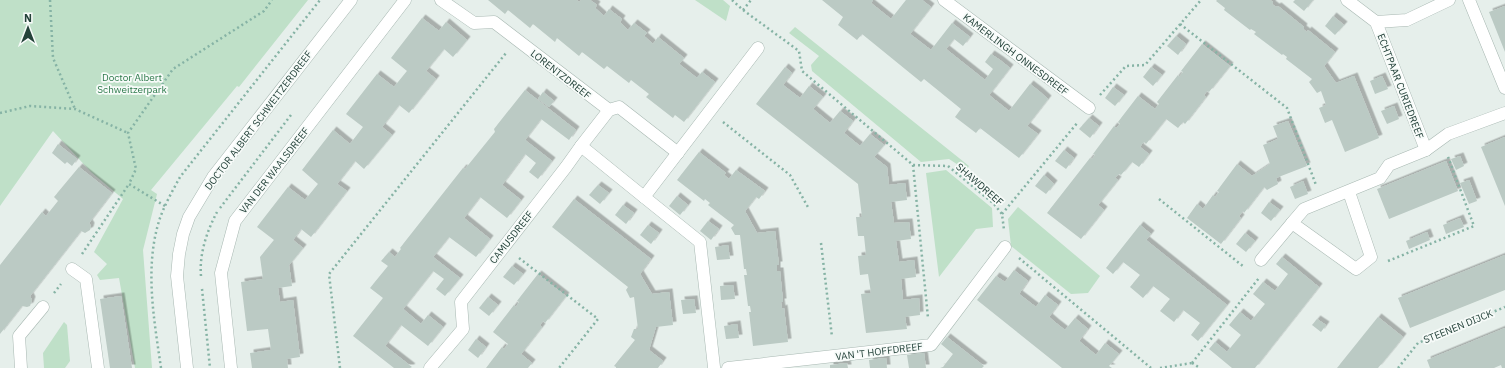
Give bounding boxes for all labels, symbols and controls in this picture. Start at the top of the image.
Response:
north arrow [8,8,48,48]
street label: KAMERLINGH ONNESDREEF [960,10,1071,99]
text: N [24,11,32,25]
street label: ECHTPAAR CURIEDREEF [1374,32,1427,141]
street label: LORENTZDREEF [528,47,594,102]
street label: DOCTOR ALBERT SCHWEITZERDREEF [202,48,315,193]
park label: Doctor Albert Schweitzerpark [97,71,167,96]
street label: VAN DER WAALSDREEF [237,124,312,216]
street label: SHAWDREEF [953,160,1006,209]
street label: CAMUSDREEF [487,208,536,266]
street label: STEENEN DIJCK [1422,306,1495,346]
street label: VAN 'T HOFFDREEF [835,340,924,363]

